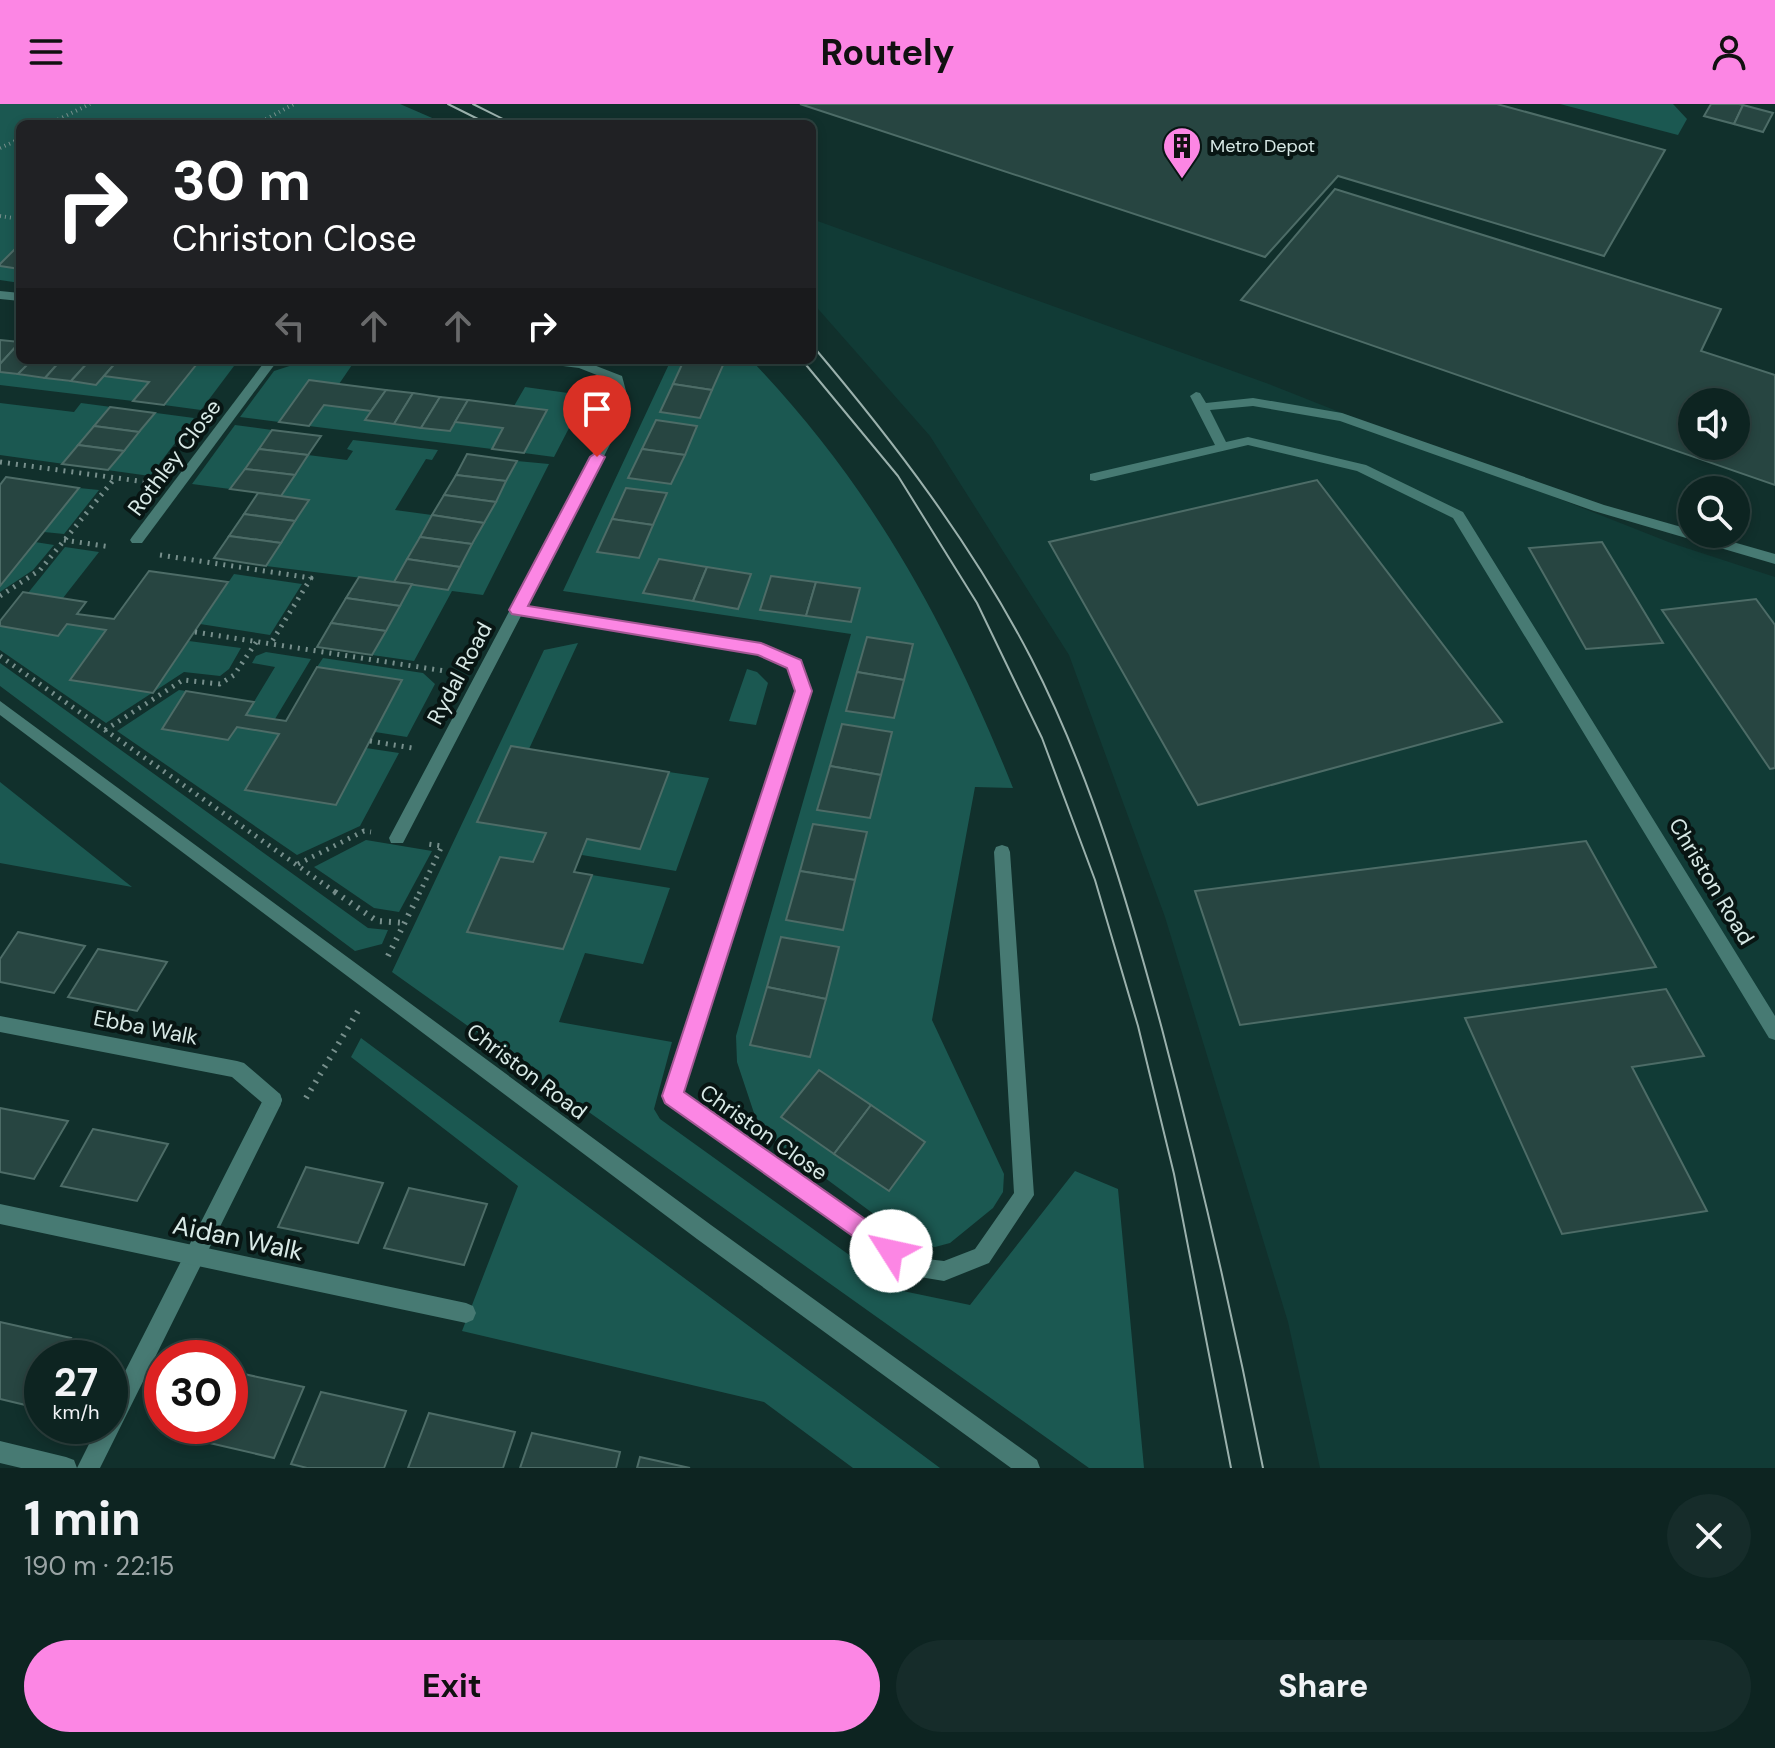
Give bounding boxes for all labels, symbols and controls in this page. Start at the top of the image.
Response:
text: Routely [821,29,954,76]
icon: menu [24,30,68,74]
icon: person [1707,30,1751,74]
building icon: Metro Depot [1161,125,1203,180]
place label: Metro Depot [1210,134,1315,158]
text: 30 m [172,144,311,217]
icon: right [40,152,144,256]
text: Christon Close [172,215,417,262]
icon: left [268,304,312,348]
icon: ahead [352,304,396,348]
icon: ahead [436,304,480,348]
icon: right [520,304,564,348]
pin [563,375,631,457]
icon: arrive [575,387,619,431]
map controls [1678,388,1750,548]
button: sound [1678,388,1750,460]
street label: Rothley Close [121,393,228,521]
button: search [1678,476,1750,548]
street label: Rydal Road [420,617,499,729]
street label: Christon Road [1662,812,1761,950]
street label: Ebba Walk [91,1003,201,1052]
street label: Christon Road [461,1017,593,1126]
street label: Christon Close [694,1078,833,1187]
street label: Aidan Walk [170,1208,306,1268]
position arrow [849,1209,933,1293]
speed limit sign: 30 [144,1340,248,1444]
text: 27 [54,1356,98,1408]
text: km/h [52,1399,100,1425]
text: 1 min [24,1487,141,1550]
button: close [1667,1494,1751,1578]
text: 190 m · 22:15 [24,1549,174,1583]
button: Exit [24,1640,880,1732]
button: Share [896,1640,1751,1732]

